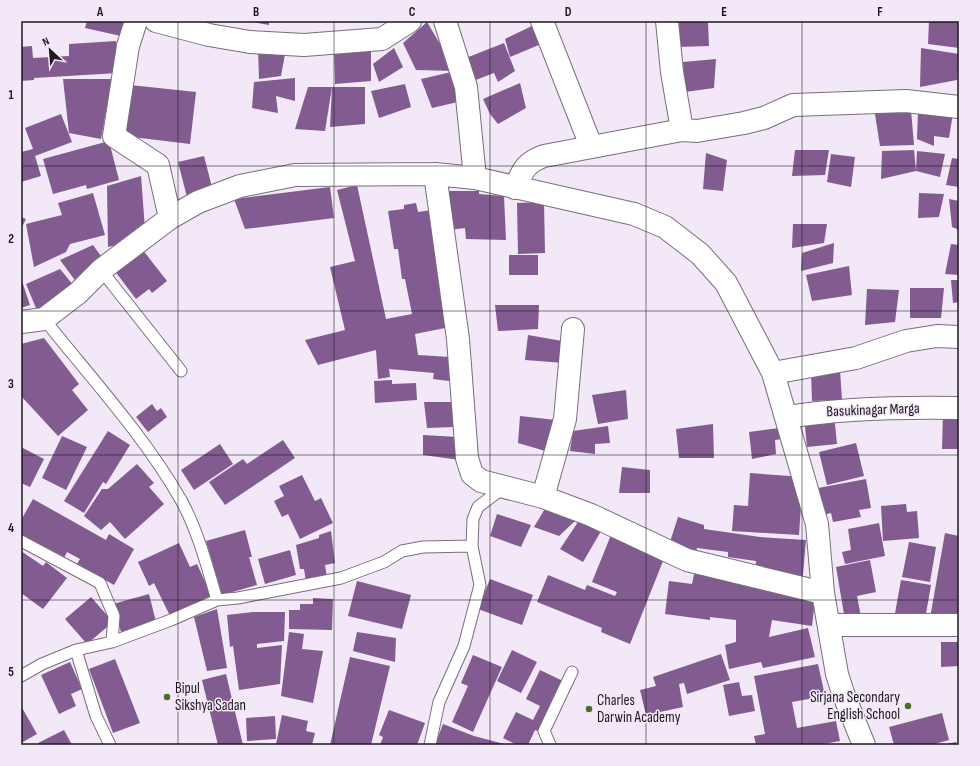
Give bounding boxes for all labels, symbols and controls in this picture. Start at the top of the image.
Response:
text: A [96,4,104,20]
text: B [253,4,259,20]
text: C [409,4,416,20]
text: D [565,4,572,20]
text: E [721,4,727,20]
text: F [877,4,883,20]
north arrow [30,30,70,70]
text: N [40,34,51,49]
text: 1 [8,87,14,103]
text: 2 [8,231,14,247]
text: 3 [8,376,14,392]
street label: Basukinagar Marga [826,399,920,421]
text: 4 [8,520,14,536]
text: 5 [8,664,14,680]
place label: Bipul Sikshya Sadan [175,679,246,715]
place label: Sirjana Secondary English School [810,688,900,724]
place label: Charles Darwin Academy [597,691,681,727]
marker: Bipul Sikshya Sadan [162,692,172,702]
marker: Sirjana Secondary English School [903,701,913,711]
marker: Charles Darwin Academy [584,704,594,714]

